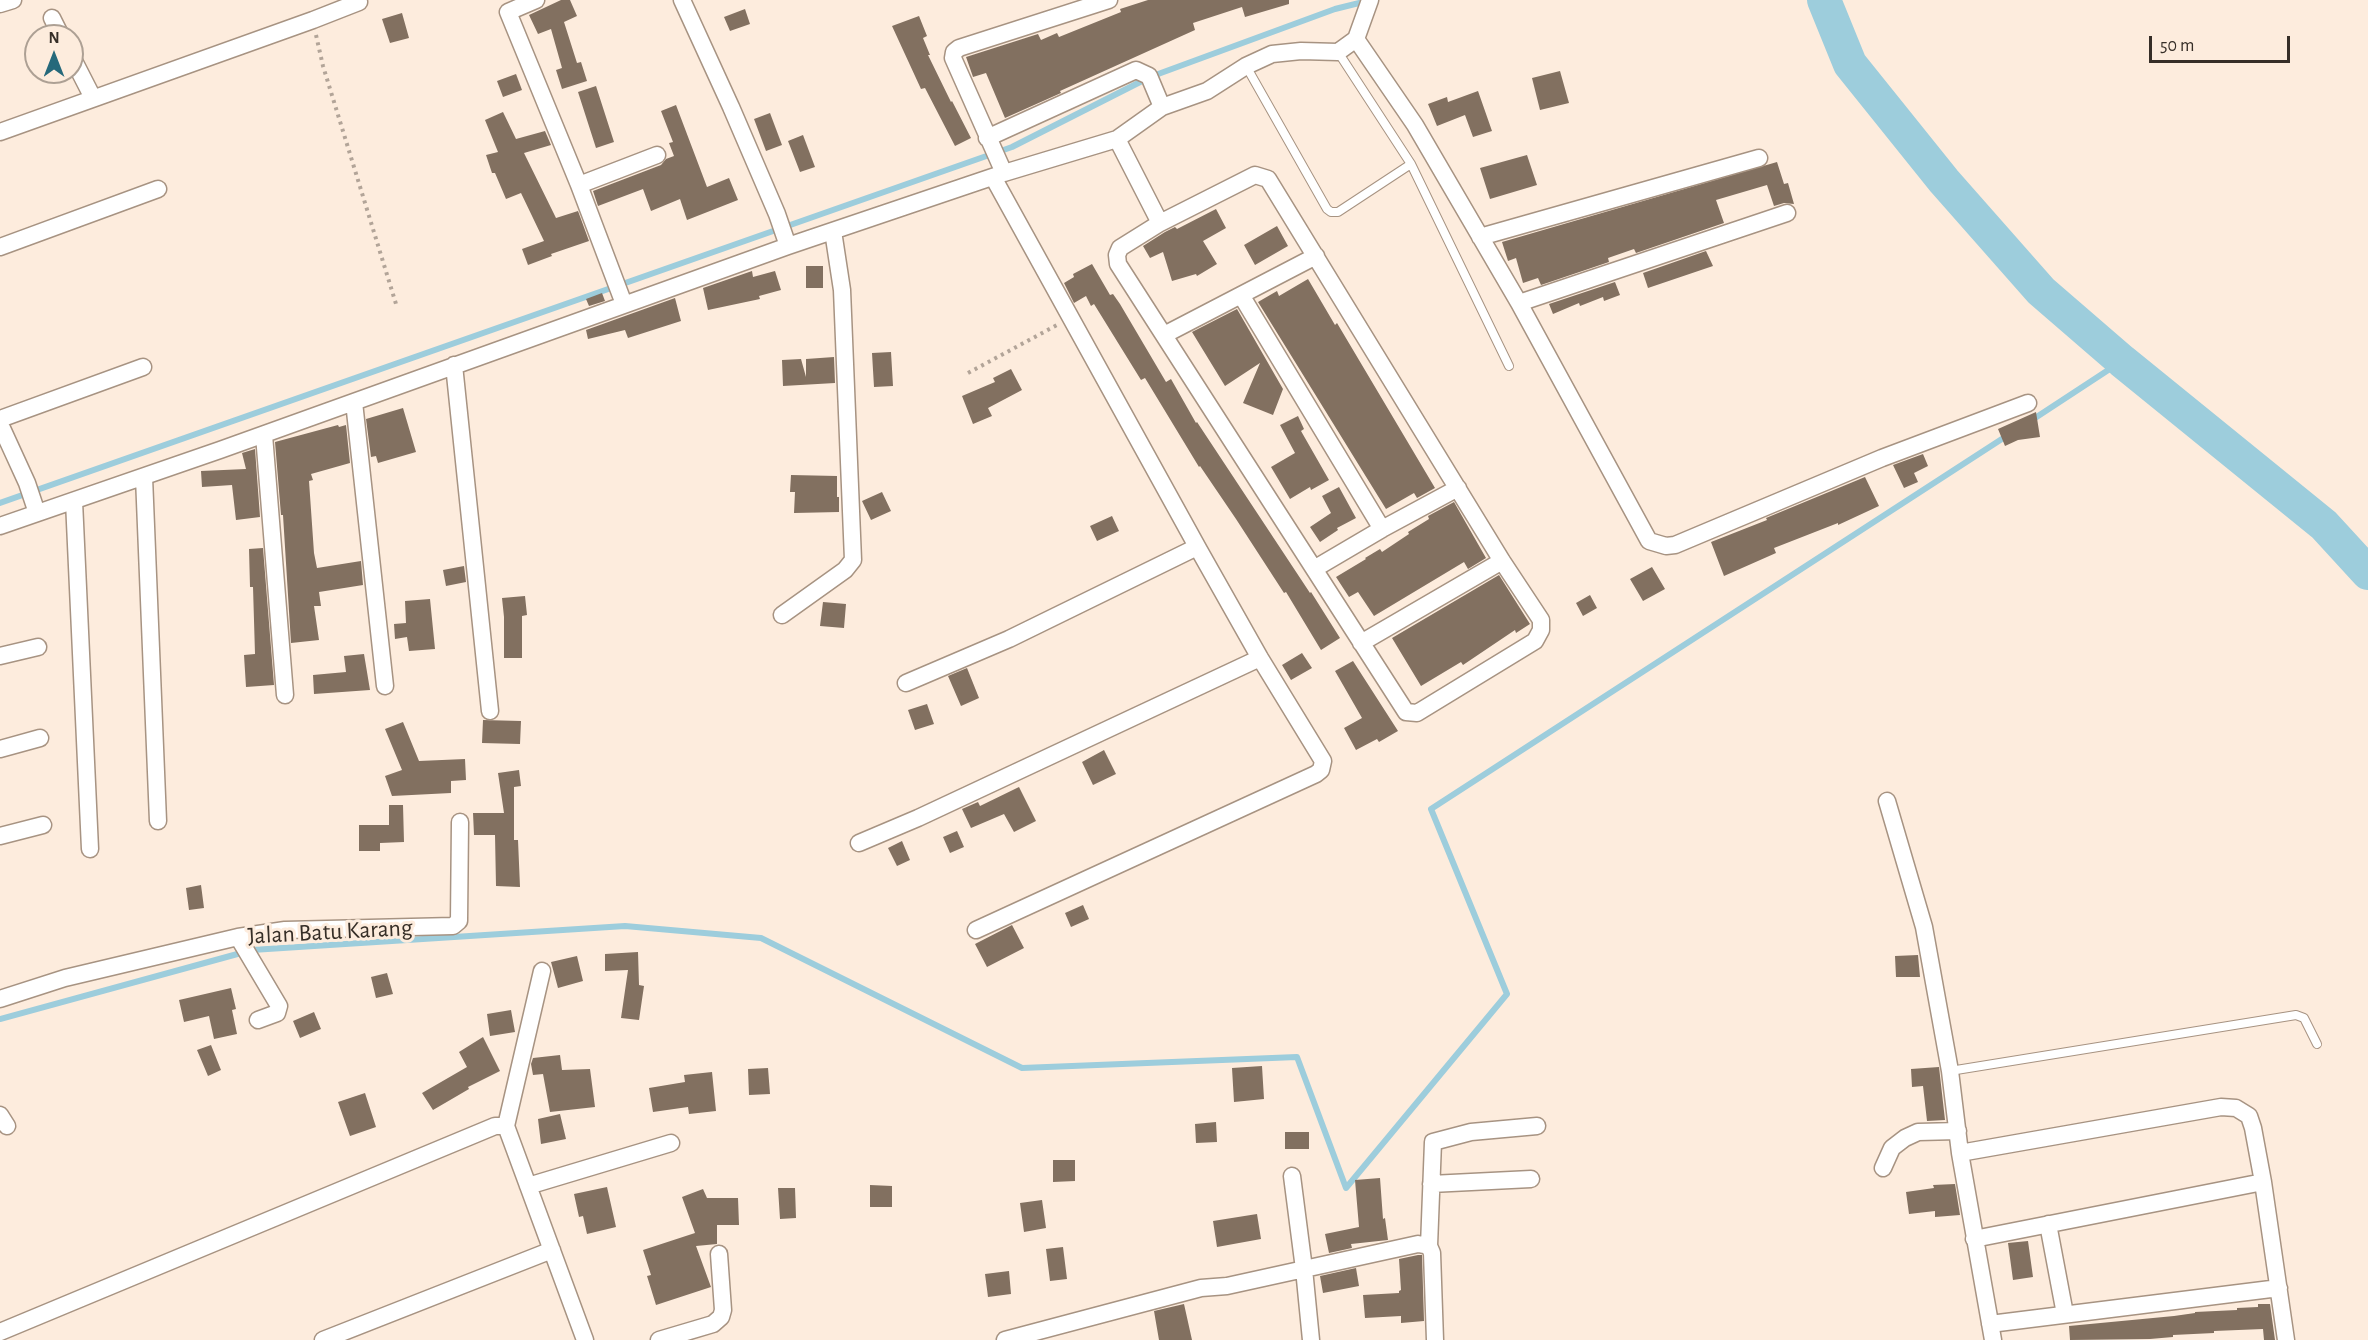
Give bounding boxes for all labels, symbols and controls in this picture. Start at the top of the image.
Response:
north arrow [24,24,84,84]
scale bar [2152,24,2293,62]
text: N [48,30,60,46]
text: 50 m [2160,37,2194,55]
street label: Jalan Batu Karang [247,913,413,951]

